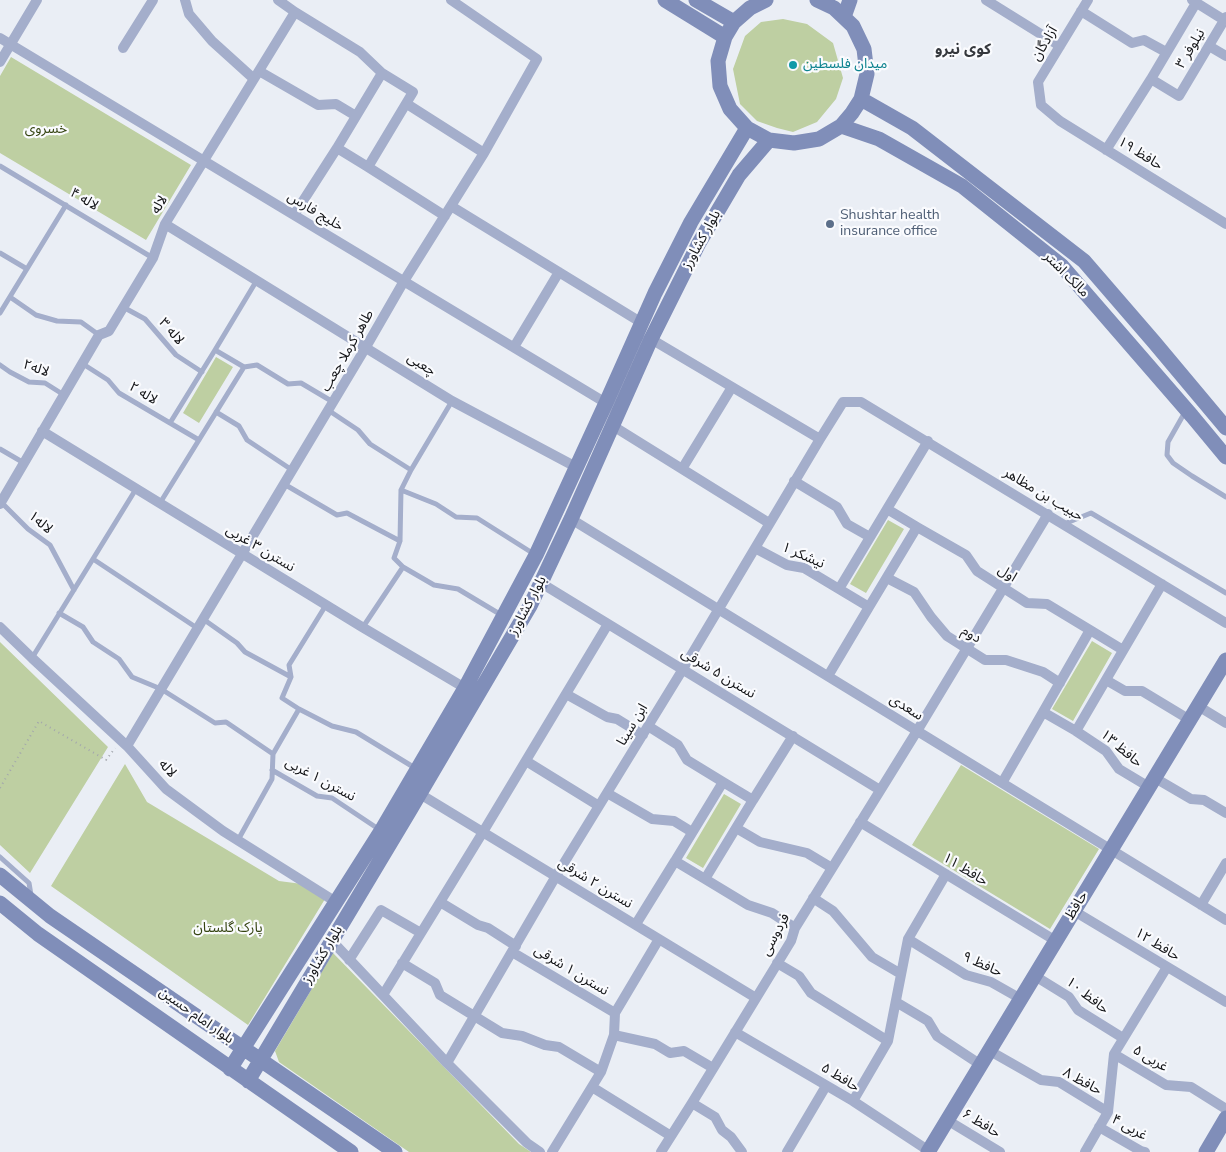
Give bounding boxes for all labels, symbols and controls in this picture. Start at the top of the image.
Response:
street label: آزادگان [1028,24,1062,64]
street label: نیلوفر ۳ [1173,26,1209,72]
district label: کوی نیرو [935,41,991,59]
place label: میدان فلسطین [803,57,887,73]
marker: میدان فلسطین [787,59,799,71]
park label: خسروی [25,122,67,138]
street label: حافظ ۱۹ [1114,134,1166,174]
street label: لاله ۴ [67,185,101,215]
street label: خلیج فارس [284,189,346,235]
street label: لاله [148,193,172,217]
street label: بلوار کشاورز [679,208,725,272]
place label: Shushtar health insurance office [840,208,940,240]
marker: Shushtar health insurance office [824,218,836,230]
street label: مالک اشتر [1040,249,1092,301]
street label: طاهر کرملا چعب [318,307,378,395]
street label: لاله ۳ [155,315,187,349]
street label: چعبی [404,350,438,380]
street label: لاله۲ [21,357,51,381]
street label: لاله ۲ [126,379,160,409]
street label: حبیب بن مظاهر [1000,465,1086,525]
street label: لاله۱ [24,508,56,538]
street label: نسترن ۳ غربی [222,522,298,576]
street label: نیشکر ۱ [779,539,827,573]
street label: اول [994,562,1020,586]
street label: بلوار کشاورز [505,573,551,639]
street label: دوم [958,623,984,647]
street label: نسترن ۵ شرقی [678,645,758,703]
street label: سعدی [886,691,926,725]
street label: ابن سینا [614,701,652,749]
street label: حافظ ۱۳ [1097,727,1145,771]
street label: نسترن ۱ غربی [282,754,358,806]
street label: لاله [155,756,179,782]
street label: حافظ ۱۱ [939,850,991,890]
street label: نسترن ۲ شرقی [555,855,635,913]
street label: حافظ [1062,889,1092,923]
street label: فردوسی [758,911,794,959]
park label: پارک گلستان [193,921,263,937]
street label: بلوار کشاورز [299,923,347,987]
street label: حافظ ۱۲ [1131,925,1183,965]
street label: نسترن ۱ شرقی [531,942,611,1000]
street label: حافظ ۹ [959,949,1005,981]
street label: حافظ ۱۰ [1062,974,1112,1018]
street label: بلوار امام حسین [155,984,237,1048]
street label: ۵ غربی [1129,1042,1171,1076]
street label: حافظ ۵ [818,1060,862,1096]
street label: حافظ ۸ [1060,1065,1104,1099]
street label: حافظ ۶ [959,1106,1003,1142]
street label: ۴ غربی [1108,1111,1150,1145]

